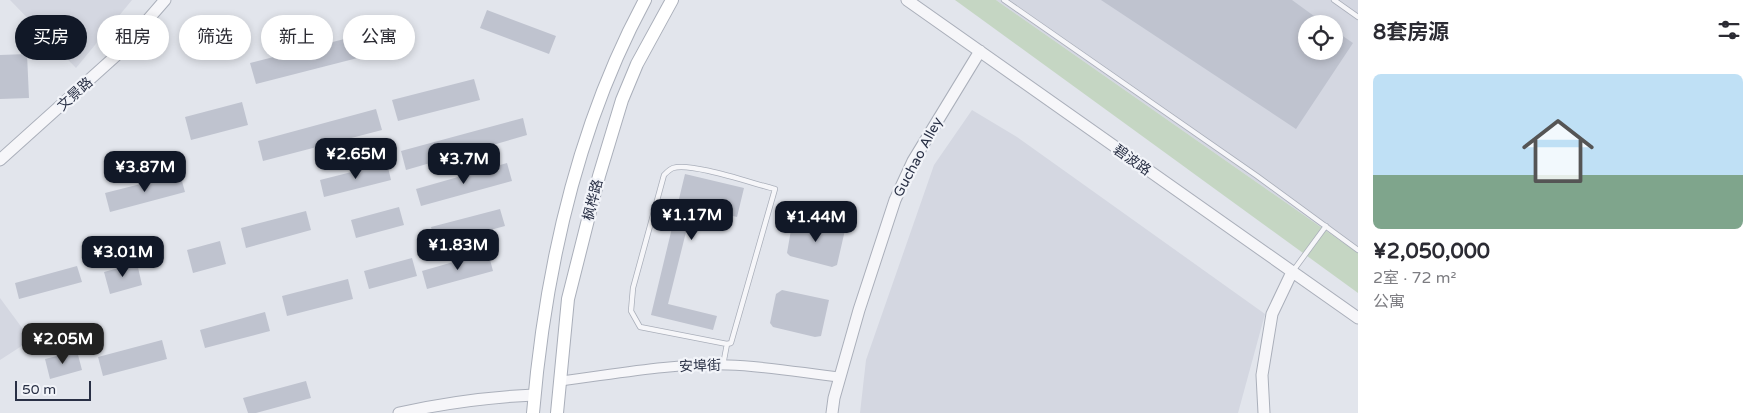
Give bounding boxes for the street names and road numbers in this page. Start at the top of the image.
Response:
street label: 文景路 [54,74,96,114]
street label: Guchao Alley [890,114,946,200]
street label: 碧波路 [1110,141,1154,179]
street label: 枫桦路 [580,178,606,222]
street label: 安埠街 [679,357,721,375]

